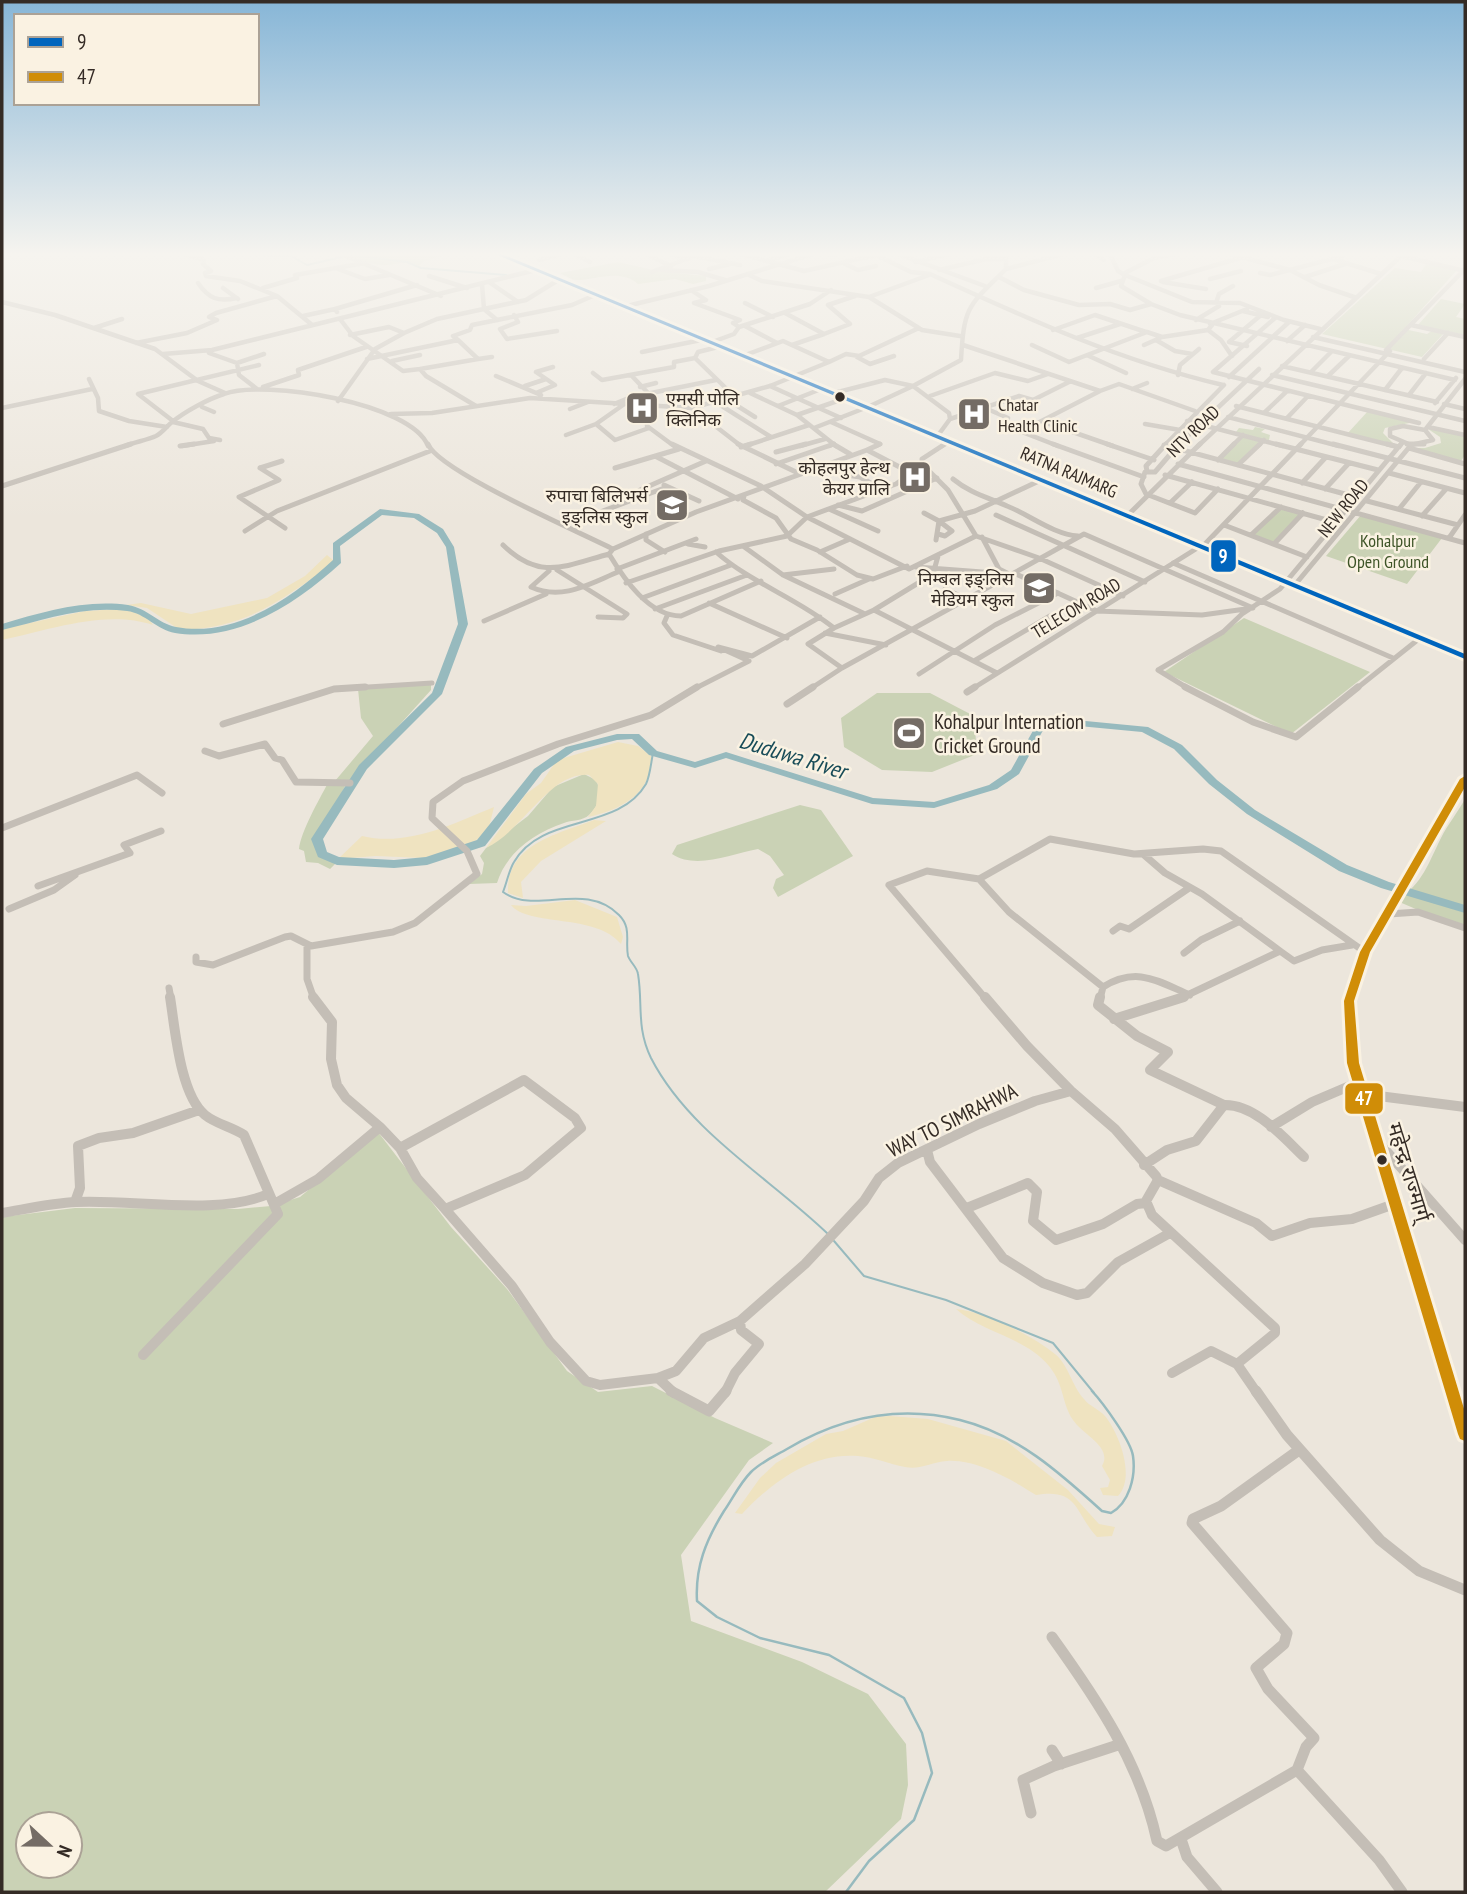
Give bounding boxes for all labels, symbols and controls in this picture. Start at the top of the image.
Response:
legend [14,14,259,105]
text: 9 [77,28,86,55]
text: 47 [77,63,96,90]
place label: एमसी पोलि क्लिनिक [666,387,740,431]
hospital icon: एमसी पोलि क्लिनिक [623,389,661,427]
unlabelled marker [833,390,847,404]
place label: Chatar Health Clinic [998,393,1078,437]
hospital icon: Chatar Health Clinic [955,395,993,433]
street label: NTV ROAD [1162,400,1224,462]
street label: RATNA RAJMARG [1017,441,1121,503]
place label: कोहलपुर हेल्थ केयर प्रालि [798,456,891,500]
hospital icon: कोहलपुर हेल्थ केयर प्रालि [896,458,934,496]
street label: NEW ROAD [1312,474,1374,542]
place label: रुपाचा बिलिभर्स इङ्लिस स्कुल [546,484,649,529]
school or university icon: रुपाचा बिलिभर्स इङ्लिस स्कुल [653,486,691,524]
park label: Kohalpur Open Ground [1347,529,1429,573]
line badge: 9 [1210,539,1237,573]
text: 9 [1218,544,1228,568]
place label: निम्बल इङ्लिस मेडियम स्कुल [918,567,1015,612]
school or university icon: निम्बल इङ्लिस मेडियम स्कुल [1020,569,1058,607]
street label: TELECOM ROAD [1027,572,1125,644]
place label: Kohalpur Internation Cricket Ground [934,708,1084,759]
sports icon: Kohalpur Internation Cricket Ground [890,714,928,752]
water label: Duduwa River [736,725,854,786]
street label: WAY TO SIMRAHWA [882,1077,1022,1163]
line badge: 47 [1344,1082,1384,1115]
text: 47 [1355,1086,1373,1110]
street label: महेन्द्र राज्मार्ग् [1381,1119,1438,1227]
unlabelled marker [1375,1153,1389,1167]
north arrow [14,1810,84,1880]
text: N [52,1842,78,1861]

